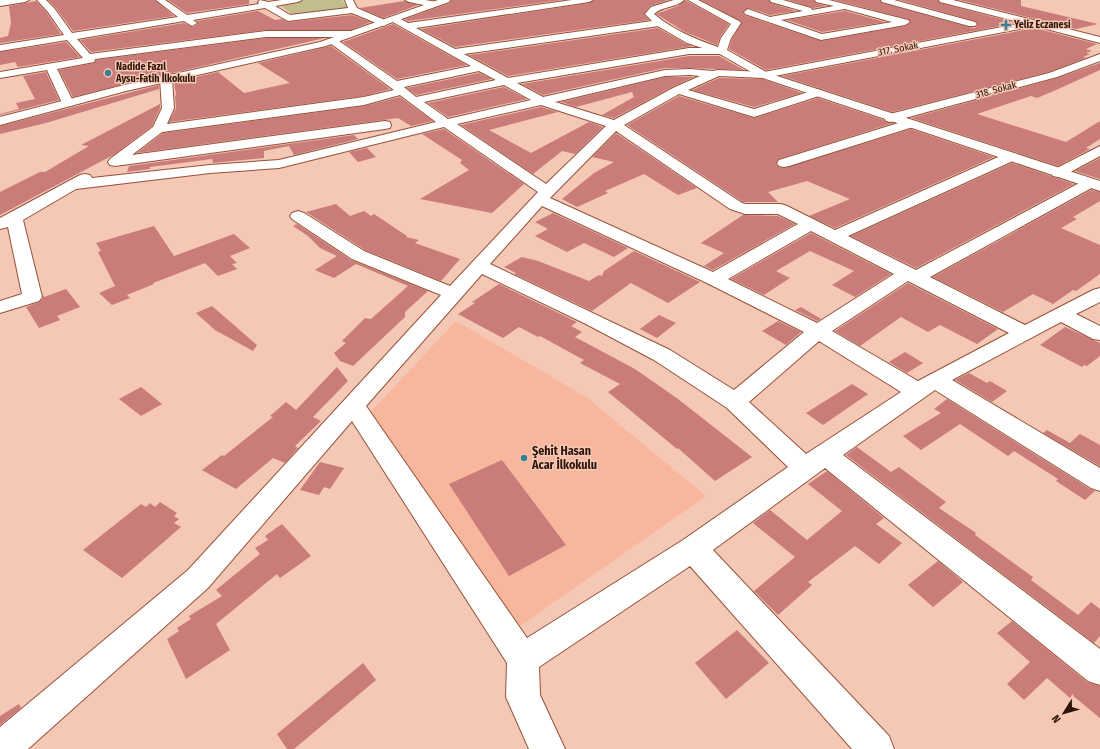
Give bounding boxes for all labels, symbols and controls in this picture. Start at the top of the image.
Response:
place label: Yeliz Eczanesi [1013,19,1071,31]
marker: Yeliz Eczanesi [1001,20,1011,30]
street label: 317. Sokak [877,39,920,59]
place label: Nadide Fazıl Aysu-Fatih İlkokulu [115,61,195,85]
marker: Nadide Fazıl Aysu-Fatih İlkokulu [103,68,113,78]
street label: 318. Sokak [974,79,1018,101]
place label: Şehit Hasan Acar İlkokulu [531,444,597,472]
marker: Şehit Hasan Acar İlkokulu [519,453,529,463]
north arrow [1044,693,1084,733]
text: N [1049,712,1064,725]

